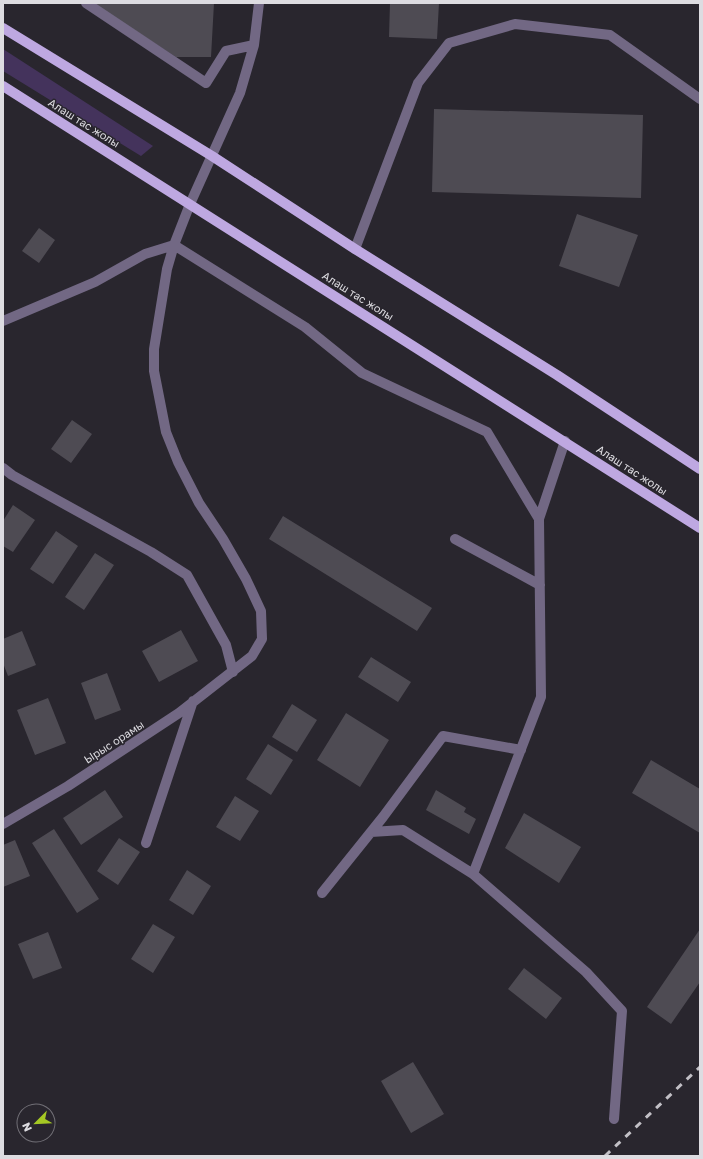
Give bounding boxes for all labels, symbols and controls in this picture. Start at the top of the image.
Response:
street label: Алаш тас жолы [46,95,122,150]
street label: Алаш тас жолы [320,268,396,323]
street label: Алаш тас жолы [595,442,670,497]
street label: Ырыс орамы [81,717,146,766]
north arrow [16,1103,56,1143]
text: N [19,1121,34,1134]

